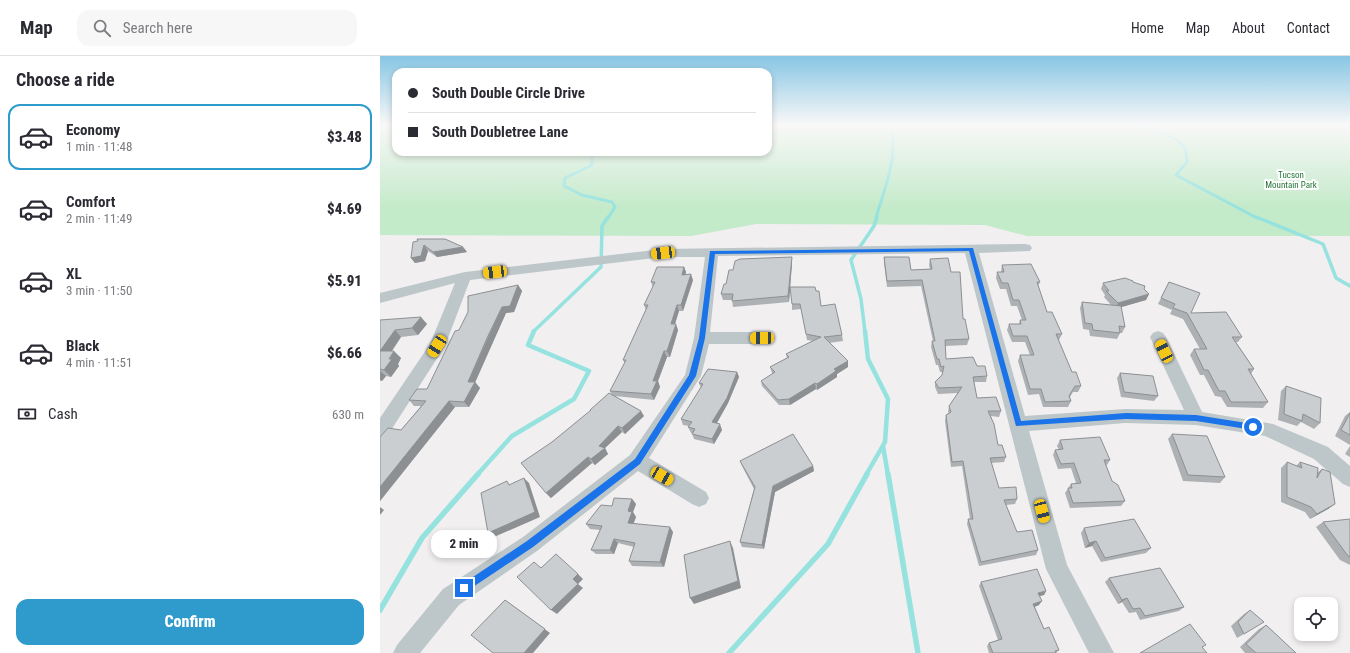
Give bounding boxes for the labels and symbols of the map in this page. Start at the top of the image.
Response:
park label: Tucson Mountain Park [1265,170,1317,190]
car [650,246,676,260]
car [482,265,508,279]
car [750,332,774,344]
car [425,333,449,359]
car [1153,338,1175,364]
route start [1244,418,1262,436]
car [649,465,675,487]
car [1033,498,1051,524]
callout: 2 min [431,530,497,558]
route end [455,579,473,597]

